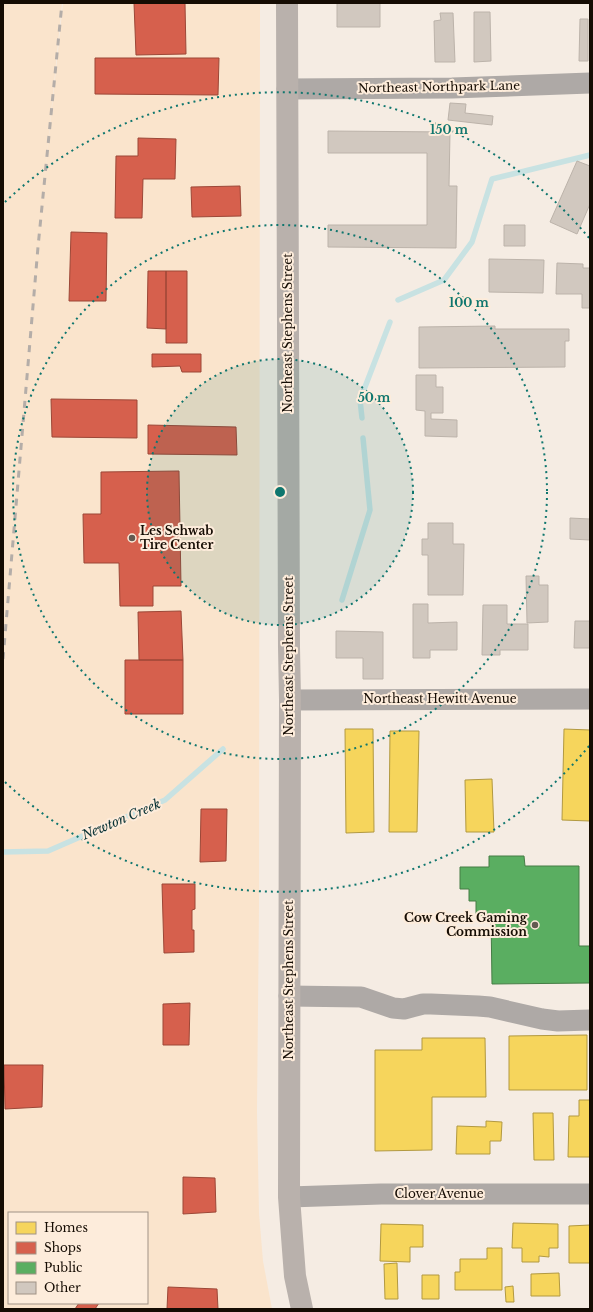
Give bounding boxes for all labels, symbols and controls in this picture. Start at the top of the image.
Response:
street label: Northeast Northpark Lane [358,78,520,95]
text: 150 m [430,122,469,137]
street label: Northeast Stephens Street [280,253,295,413]
text: 100 m [449,295,490,310]
text: 50 m [358,390,391,405]
centre of rings [273,485,287,499]
place label: Les Schwab Tire Center [140,523,213,552]
marker: Les Schwab Tire Center [127,533,137,543]
street label: Northeast Stephens Street [281,576,296,736]
street label: Northeast Hewitt Avenue [363,691,517,706]
water label: Newton Creek [78,795,164,844]
street label: Northeast Stephens Street [281,900,296,1060]
place label: Cow Creek Gaming Commission [404,910,528,939]
marker: Cow Creek Gaming Commission [530,920,540,930]
street label: Clover Avenue [394,1186,484,1201]
legend [8,1212,148,1304]
text: Homes [44,1220,88,1235]
text: Shops [44,1240,81,1255]
text: Public [44,1260,83,1275]
text: Other [44,1280,81,1295]

